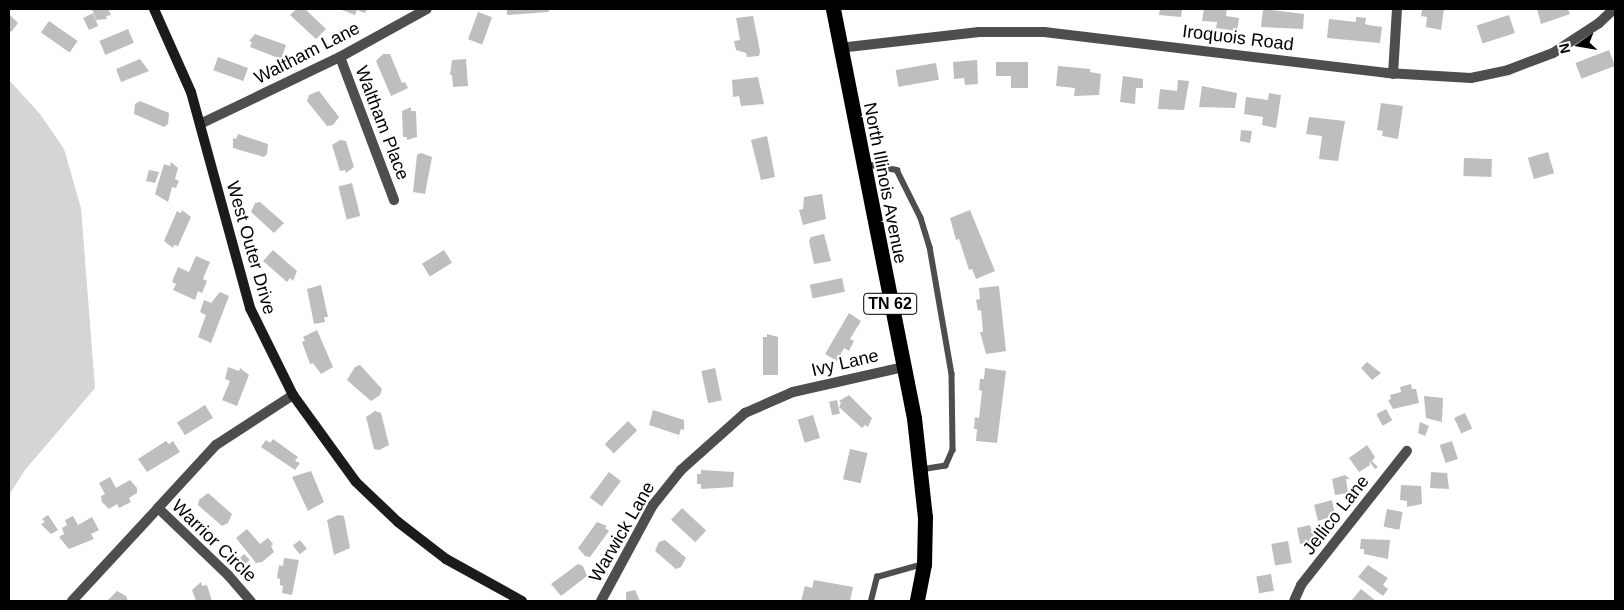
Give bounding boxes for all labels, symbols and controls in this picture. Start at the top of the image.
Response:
street label: Waltham Lane [251,17,363,89]
street label: Iroquois Road [1181,20,1295,56]
north arrow [1554,20,1604,70]
text: N [1555,42,1573,55]
street label: Waltham Place [350,63,414,183]
street label: North Illinois Avenue [859,100,911,266]
street label: West Outer Drive [222,179,280,317]
road number: TN 62 [862,290,918,318]
street label: Ivy Lane [809,345,881,381]
street label: Jellico Lane [1298,471,1374,559]
street label: Warwick Lane [585,478,659,586]
street label: Warrior Circle [167,495,261,587]

